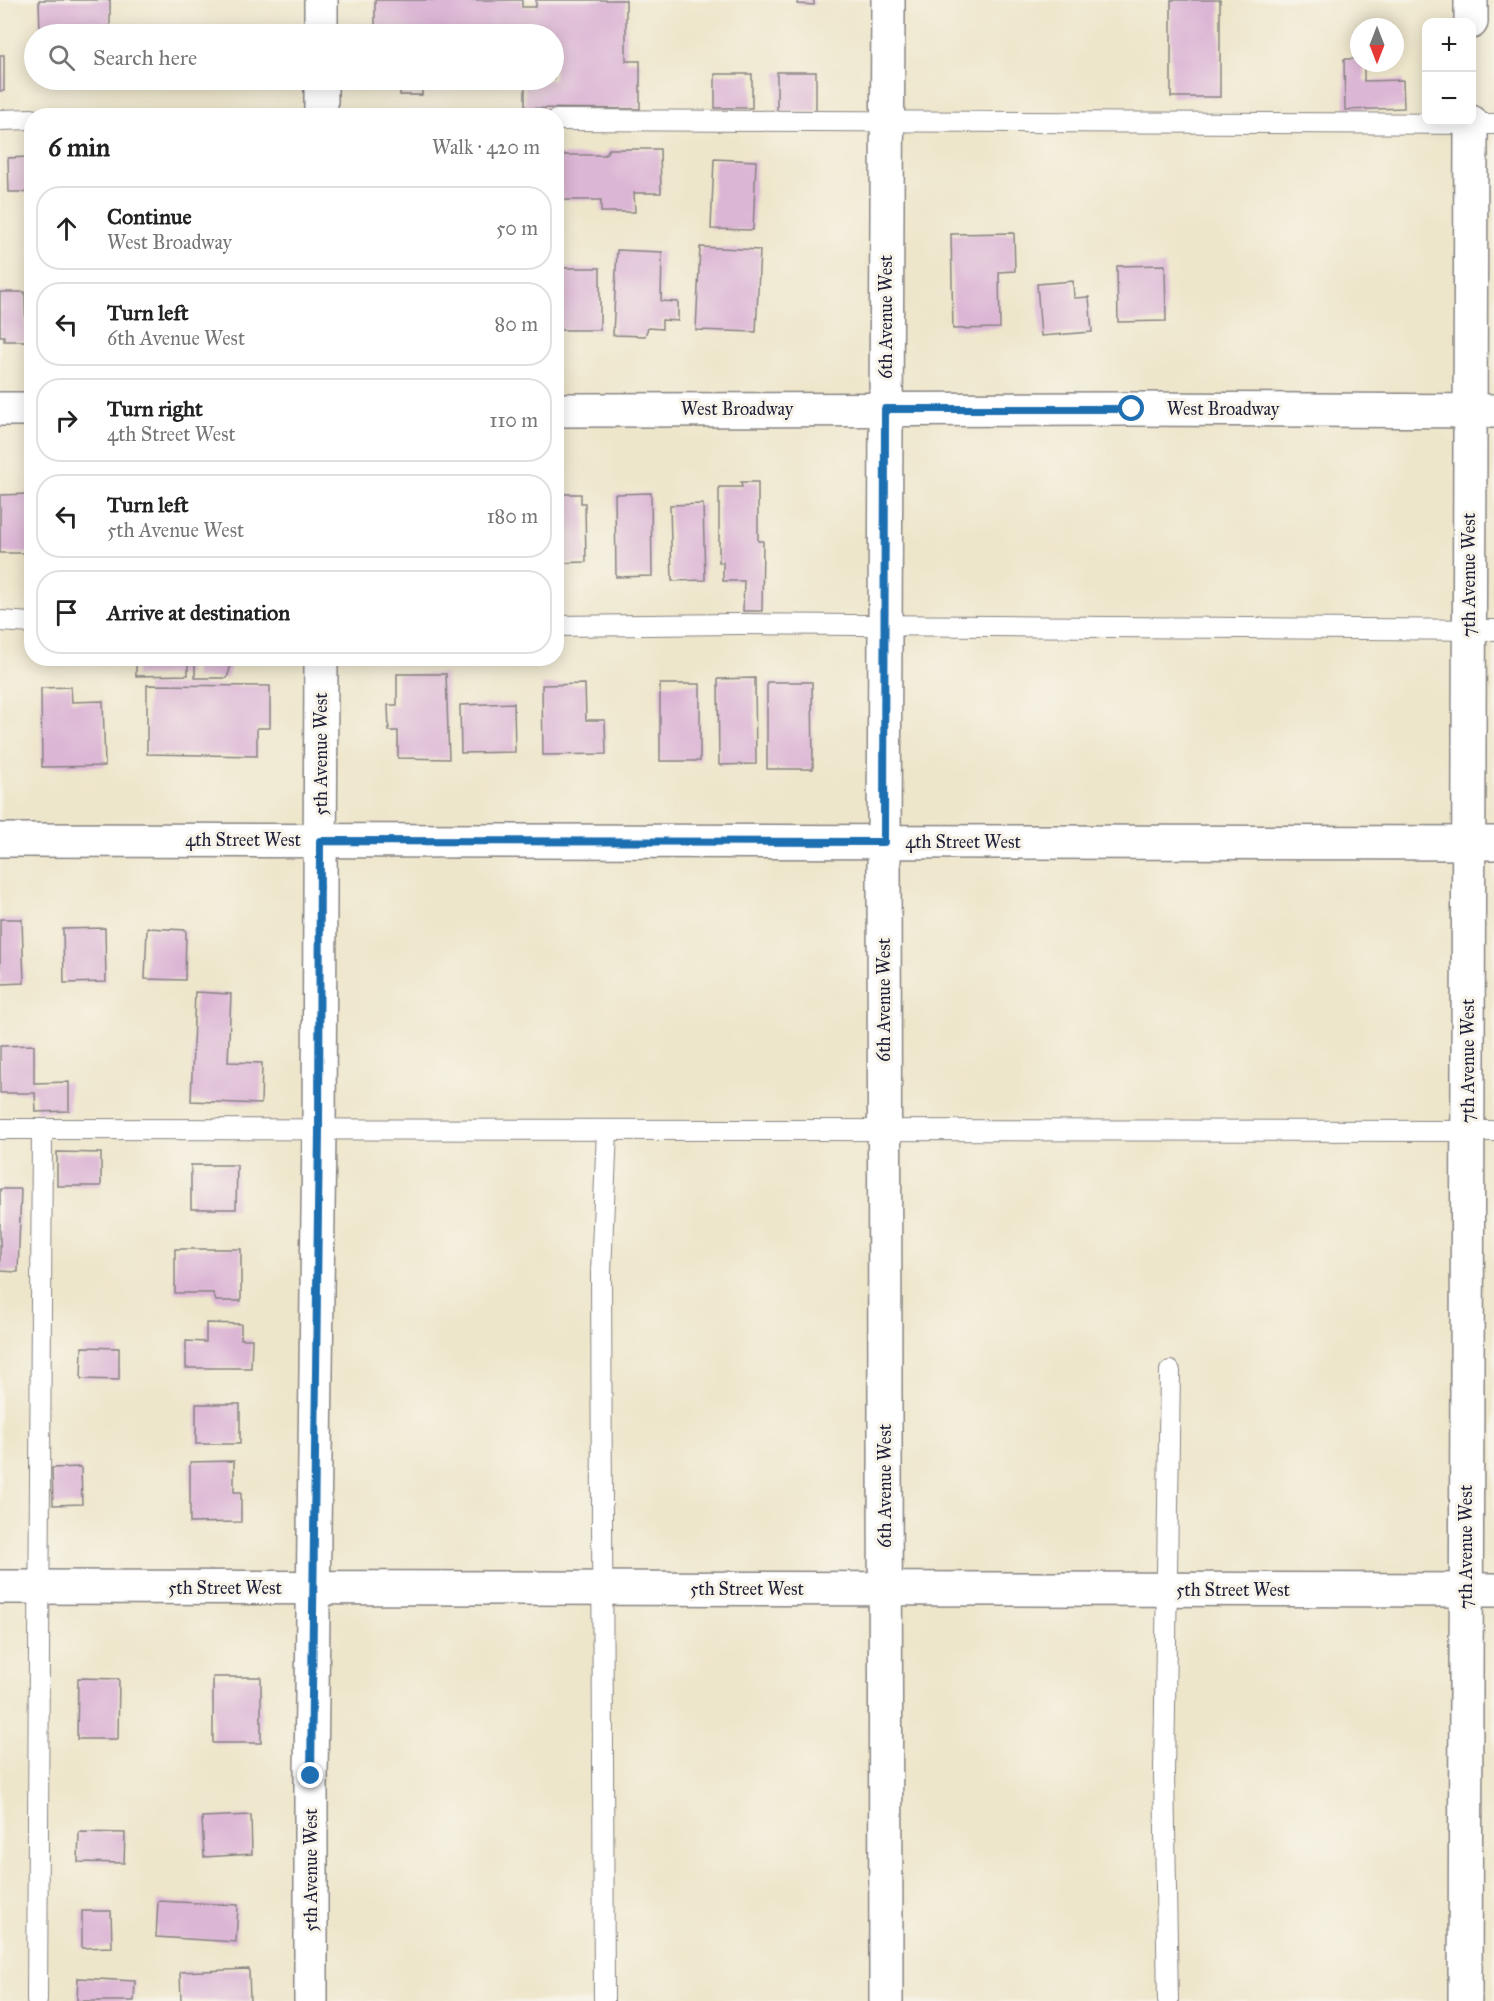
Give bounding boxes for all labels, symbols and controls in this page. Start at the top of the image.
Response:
north arrow [1350,18,1404,72]
map controls [1422,18,1476,126]
button: + [1422,18,1476,72]
search box [24,24,564,90]
icon: search [45,41,78,74]
text: Search here [93,44,197,71]
button: − [1422,72,1476,126]
text: 6 min [48,131,110,163]
text: Walk · 420 m [432,135,540,159]
text: Continue [107,203,192,230]
icon: ahead [50,212,83,245]
text: 50 m [496,216,538,240]
text: West Broadway [107,230,232,254]
street label: 6th Avenue West [875,254,897,379]
text: Turn left [107,299,189,326]
icon: left [50,308,83,341]
text: 80 m [495,312,538,336]
text: 6th Avenue West [107,326,245,350]
text: Turn right [107,395,203,422]
route start [1118,395,1144,421]
street label: West Broadway [681,398,794,420]
street label: West Broadway [1167,398,1280,420]
icon: right [50,404,83,437]
text: 110 m [490,408,538,432]
text: 4th Street West [107,422,236,446]
text: Turn left [107,491,189,518]
icon: left [50,500,83,533]
text: 180 m [487,504,538,528]
street label: 7th Avenue West [1458,512,1480,637]
text: 5th Avenue West [107,518,244,542]
icon: arrive [50,596,83,629]
text: Arrive at destination [107,599,290,626]
street label: 5th Avenue West [310,692,332,816]
street label: 4th Street West [185,829,301,851]
street label: 4th Street West [905,831,1021,853]
street label: 6th Avenue West [873,937,895,1062]
street label: 7th Avenue West [1457,998,1479,1123]
street label: 6th Avenue West [874,1423,896,1548]
street label: 7th Avenue West [1455,1484,1477,1609]
street label: 5th Street West [168,1577,283,1599]
street label: 5th Street West [690,1578,805,1600]
street label: 5th Street West [1176,1579,1291,1601]
route end [297,1762,323,1788]
street label: 5th Avenue West [300,1808,322,1932]

